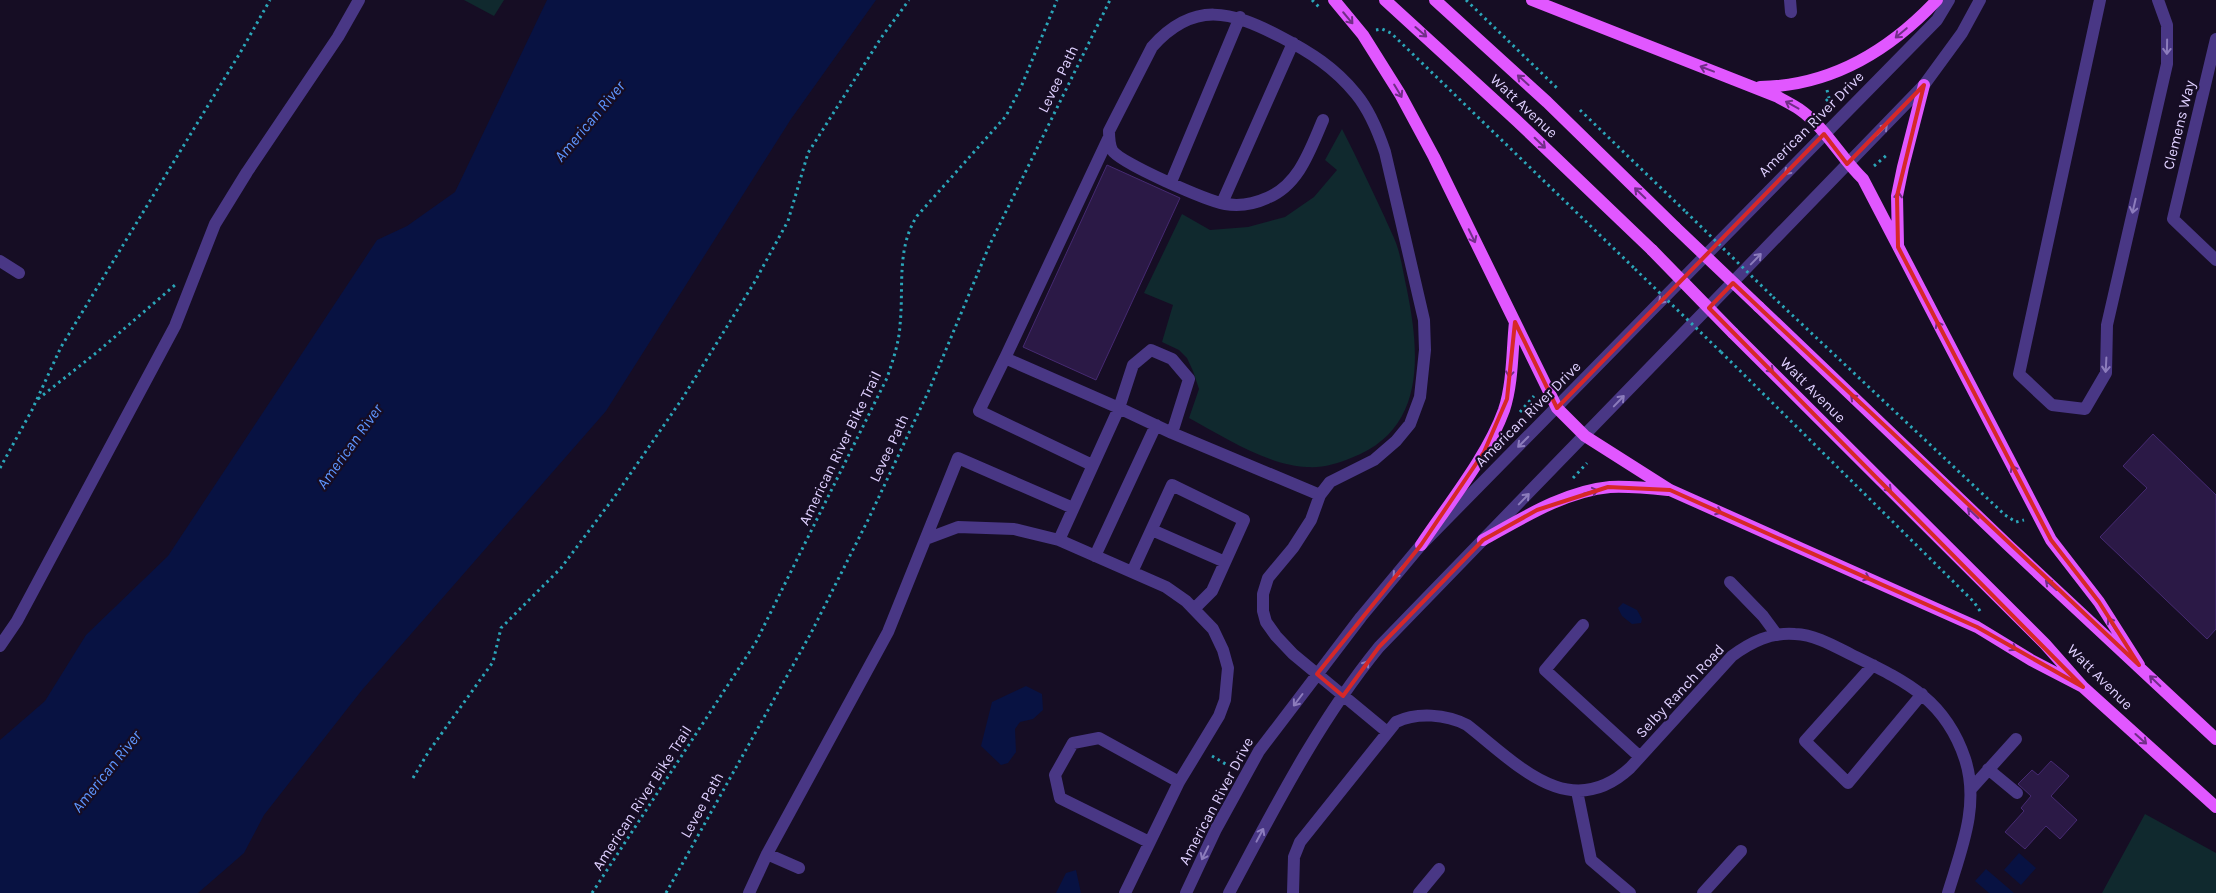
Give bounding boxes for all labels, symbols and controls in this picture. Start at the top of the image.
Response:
one-way arrow [1343,11,1354,24]
one-way arrow [1415,26,1428,38]
one-way arrow [1895,27,1908,38]
one-way arrow [2162,38,2172,55]
street label: Levee Path [1034,42,1082,116]
one-way arrow [1700,64,1715,74]
street label: American River Drive [1755,68,1867,180]
street label: Watt Avenue [1487,70,1561,142]
one-way arrow [1516,74,1529,86]
water label: American River [550,77,629,166]
street label: Clemens Way [2159,78,2199,172]
one-way arrow [1393,84,1403,98]
one-way arrow [1784,100,1799,110]
one-way arrow [1876,123,1888,136]
one-way arrow [1534,137,1546,149]
one-way arrow [1784,162,1796,175]
one-way arrow [1633,187,1646,199]
one-way arrow [1894,191,1903,207]
one-way arrow [2129,197,2138,213]
one-way arrow [1468,228,1478,243]
one-way arrow [1750,252,1762,265]
one-way arrow [1658,291,1670,304]
one-way arrow [1935,321,1944,336]
street label: Watt Avenue [1776,353,1850,427]
one-way arrow [2101,357,2110,373]
street label: American River Drive [1472,358,1584,470]
one-way arrow [1762,361,1774,373]
one-way arrow [1505,362,1515,378]
street label: American River Bike Trail [795,368,885,528]
one-way arrow [1850,394,1862,406]
one-way arrow [1613,395,1625,407]
water label: American River [312,400,387,492]
street label: Levee Path [866,411,912,485]
one-way arrow [1517,436,1529,448]
one-way arrow [2010,465,2020,480]
one-way arrow [1880,480,1892,492]
one-way arrow [1582,487,1598,496]
one-way arrow [1518,492,1530,505]
one-way arrow [1707,505,1722,515]
one-way arrow [1967,507,1980,519]
one-way arrow [1393,565,1404,578]
one-way arrow [1855,571,1870,581]
one-way arrow [2045,579,2058,591]
one-way arrow [2107,617,2118,631]
street label: Selby Ranch Road [1632,640,1728,742]
street label: Watt Avenue [2063,640,2137,714]
one-way arrow [2003,641,2017,651]
one-way arrow [1358,661,1369,674]
one-way arrow [2149,675,2162,687]
one-way arrow [1292,693,1303,706]
street label: American River Bike Trail [588,722,696,874]
water label: American River [68,726,145,816]
one-way arrow [2135,733,2148,745]
street label: American River Drive [1175,734,1257,868]
street label: Levee Path [677,769,727,841]
one-way arrow [1255,827,1265,842]
one-way arrow [1199,845,1209,860]

